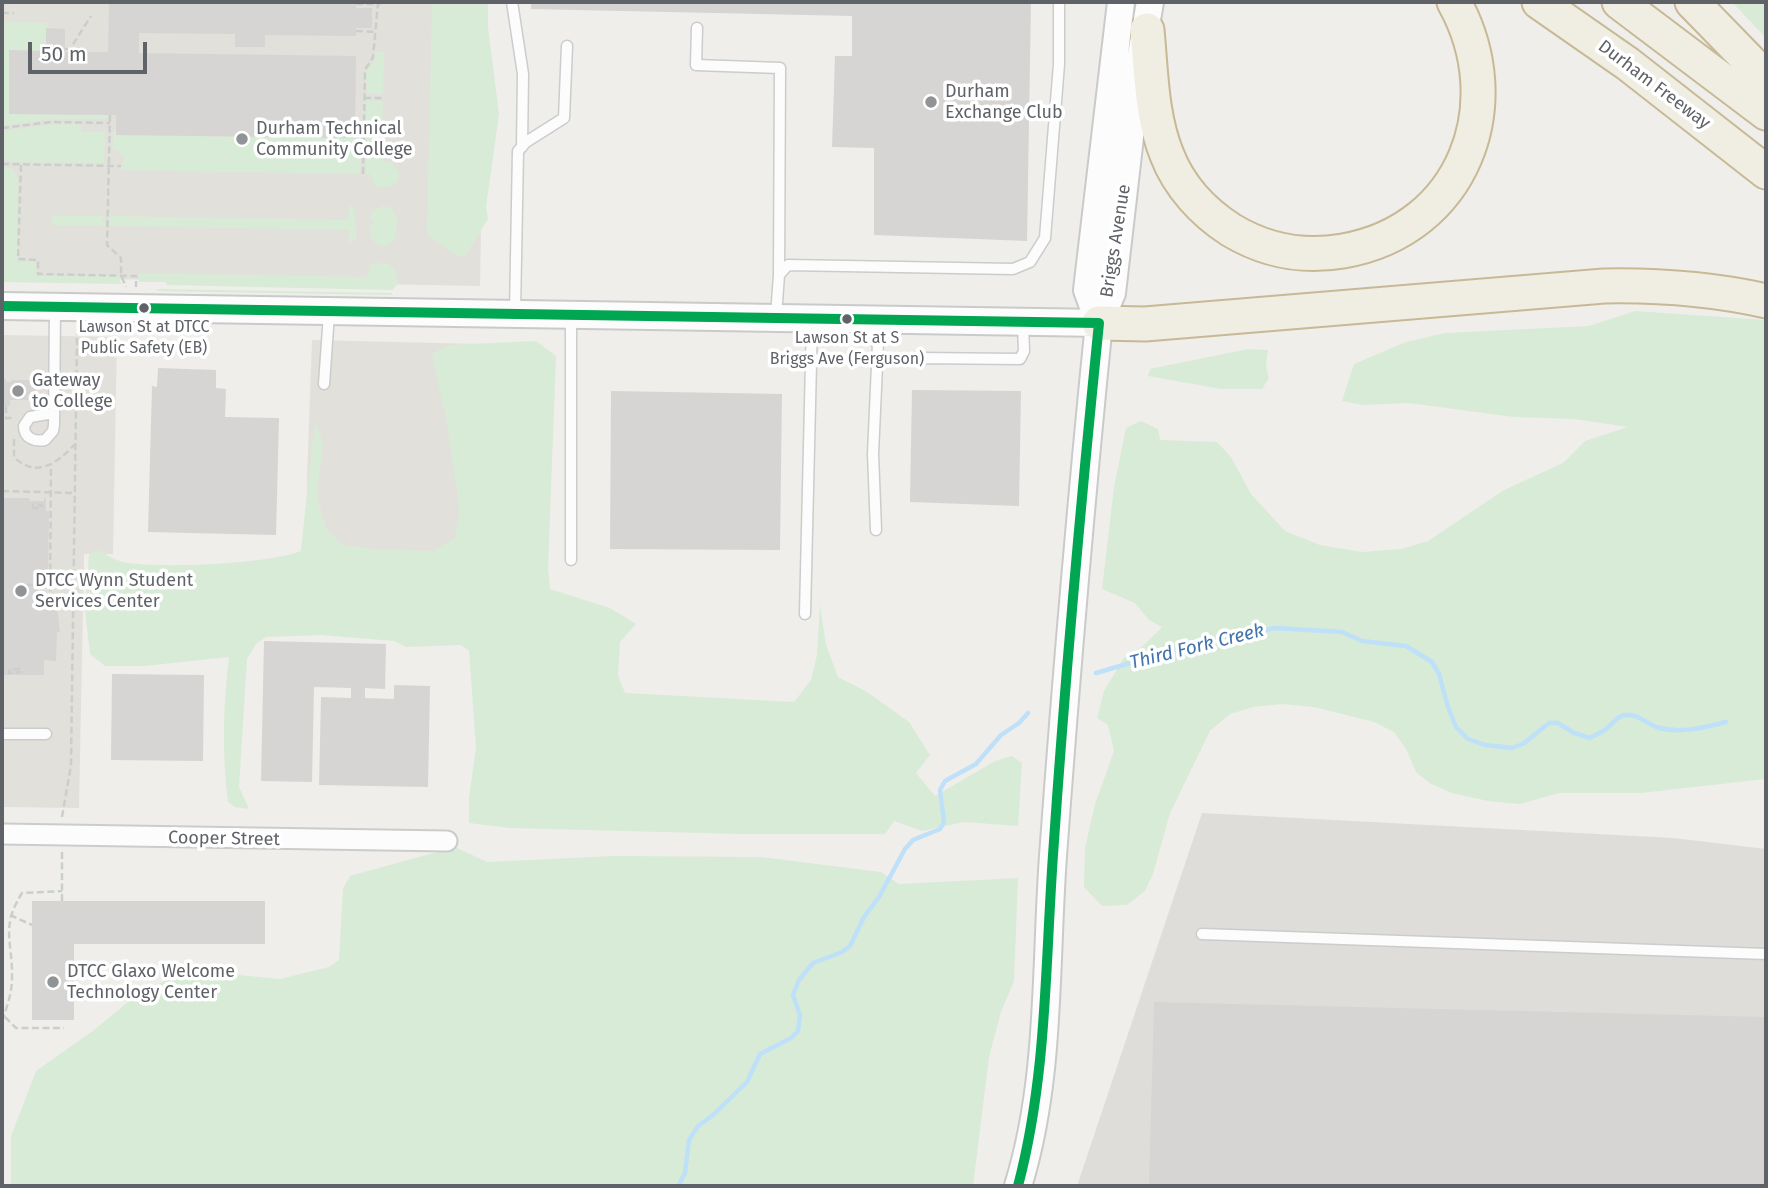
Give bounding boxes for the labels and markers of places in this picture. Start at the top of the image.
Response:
place label: Durham Exchange Club [945,81,1063,124]
marker: Durham Exchange Club [923,94,939,110]
place label: Durham Technical Community College [256,118,413,160]
marker: Durham Technical Community College [234,131,250,147]
marker: Lawson St at DTCC Public Safety (EB) [137,301,151,315]
marker: Lawson St at S Briggs Ave (Ferguson) [840,312,854,326]
place label: Lawson St at DTCC Public Safety (EB) [79,318,209,356]
place label: Lawson St at S Briggs Ave (Ferguson) [770,329,924,367]
place label: Gateway to College [32,370,113,412]
marker: Gateway to College [10,383,26,399]
place label: DTCC Wynn Student Services Center [35,570,193,612]
marker: DTCC Wynn Student Services Center [13,583,29,599]
place label: DTCC Glaxo Welcome Technology Center [67,961,235,1004]
marker: DTCC Glaxo Welcome Technology Center [45,974,61,990]

